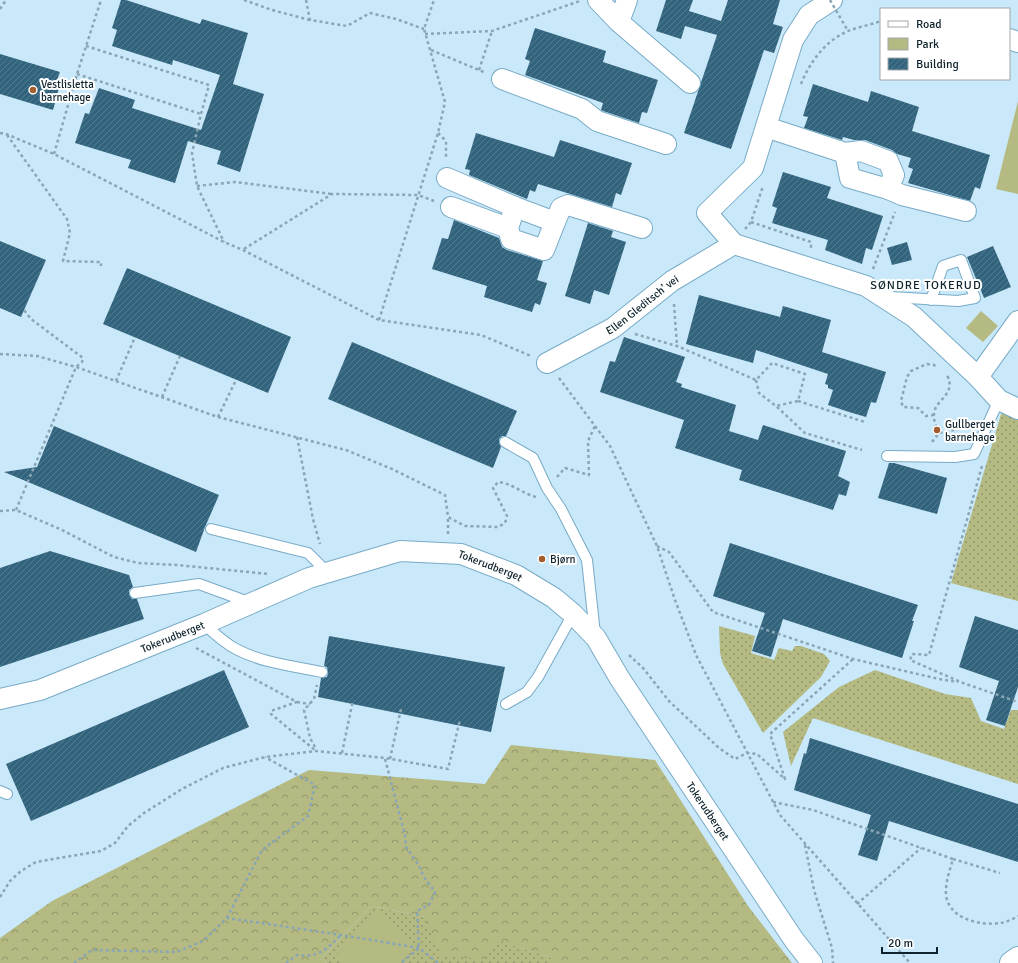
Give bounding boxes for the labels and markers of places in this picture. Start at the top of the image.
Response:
place label: Vestlisletta barnehage [41,78,94,104]
marker: Vestlisletta barnehage [28,85,38,95]
place label: Gullberget barnehage [945,418,995,444]
marker: Gullberget barnehage [932,425,942,435]
place label: Bjørn [550,553,576,566]
marker: Bjørn [537,554,547,564]

